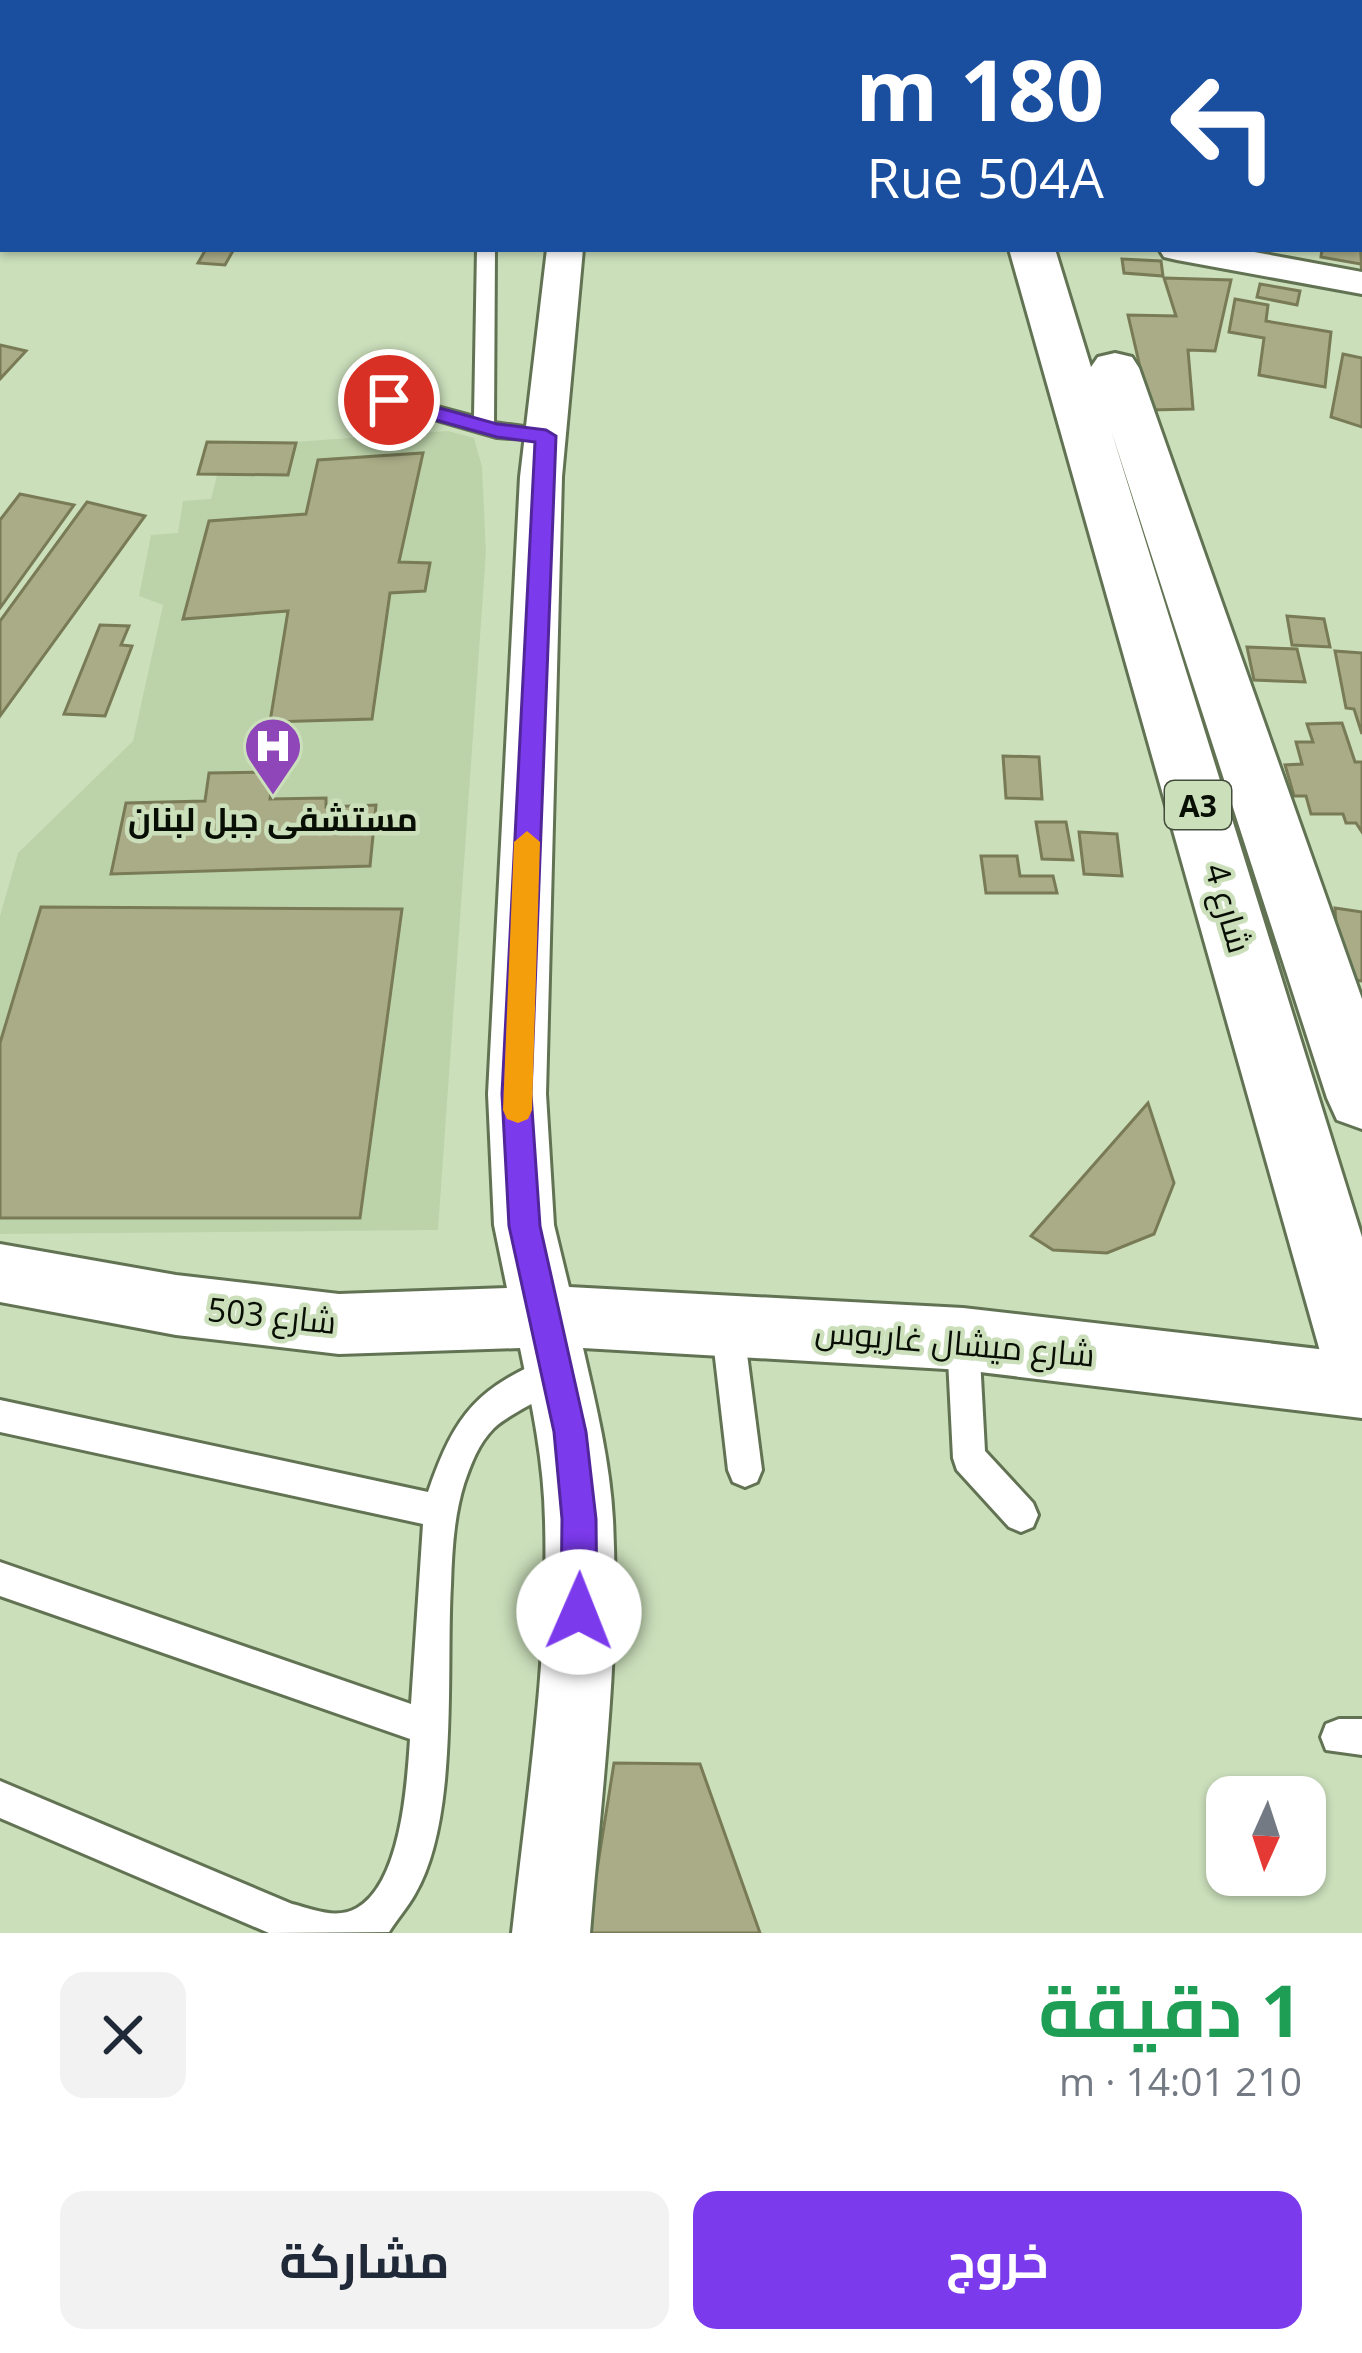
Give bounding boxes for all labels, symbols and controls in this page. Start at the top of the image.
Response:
text: 180 m [856,31,1104,146]
icon: left [1146,48,1302,204]
text: Rue 504A [866,140,1104,214]
pin [338,349,440,451]
icon: arrive [356,367,422,433]
hospital icon: مستشفى جبل لبنان [242,715,304,797]
road number: A3 [1165,781,1231,829]
place label: مستشفى جبل لبنان [128,796,418,841]
street label: شارع 4 [1194,858,1263,958]
street label: شارع 503 [205,1286,339,1345]
street label: شارع ميشال غاريوس [813,1307,1097,1378]
position arrow [516,1549,642,1675]
north arrow [1206,1776,1326,1896]
map controls [1206,1776,1326,1896]
text: 1 دقيقة [1039,1960,1302,2058]
button: close [60,1972,186,2098]
text: 210 m · 14:01 [1059,2054,1302,2107]
button: مشاركة [60,2191,669,2329]
button: خروج [693,2191,1302,2329]

